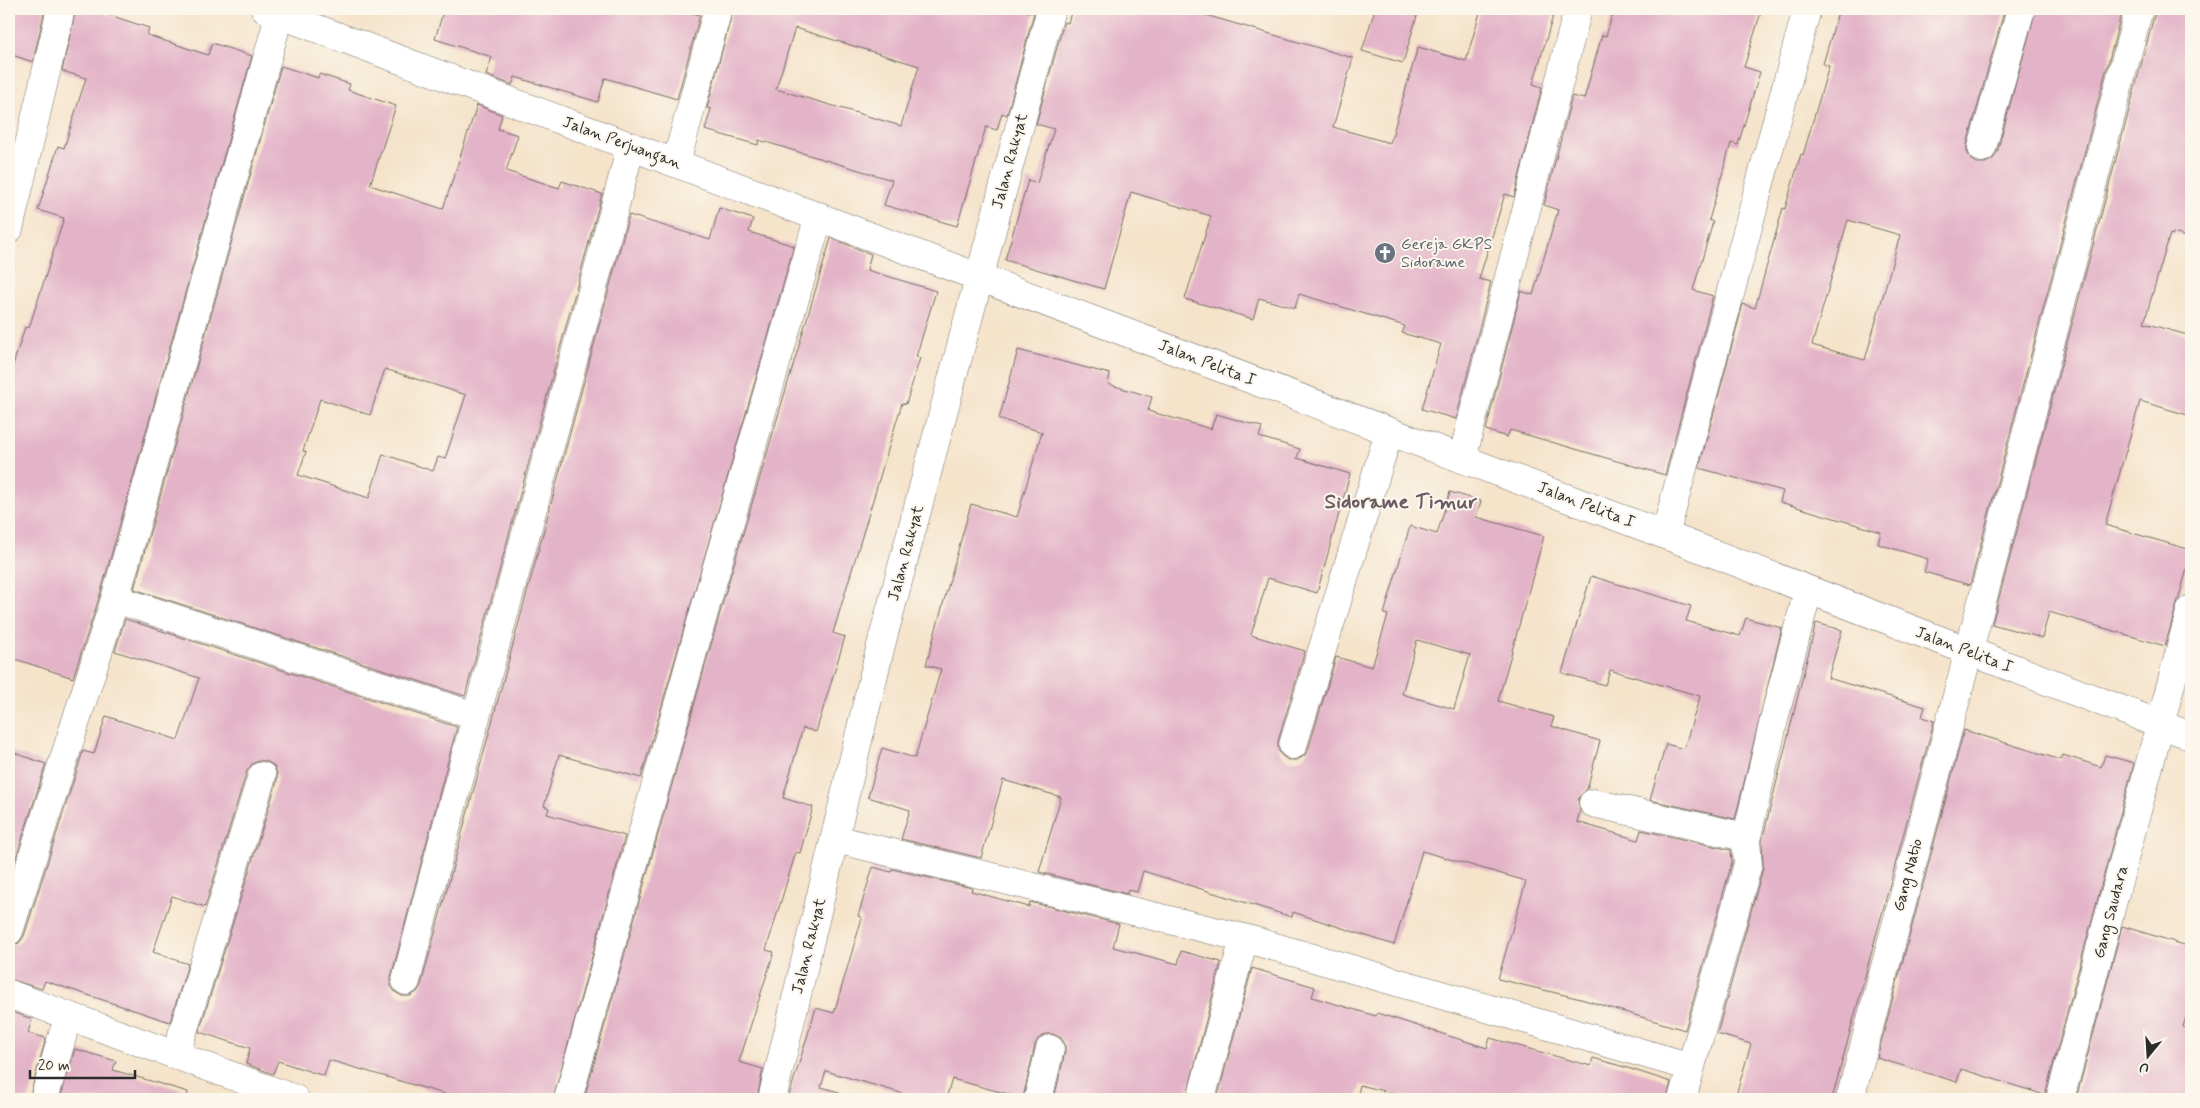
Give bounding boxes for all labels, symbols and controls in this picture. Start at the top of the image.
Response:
street label: Jalan Rakyat [987,110,1033,211]
street label: Jalan Perjuangan [559,112,685,175]
place label: Gereja GKPS Sidorame [1401,234,1493,273]
church icon: Gereja GKPS Sidorame [1373,241,1397,265]
street label: Jalan Pelita I [1155,335,1259,391]
street label: Jalan Pelita I [1534,477,1638,533]
district label: Sidorame Timur [1325,488,1478,516]
street label: Jalan Rakyat [883,502,929,603]
street label: Jalan Pelita I [1912,622,2016,678]
street label: Gang Natio [1888,836,1929,914]
street label: Gang Saudara [2089,863,2134,961]
street label: Jalan Rakyat [787,895,831,996]
north arrow [2122,1030,2172,1080]
scale bar [30,1048,135,1080]
text: 20 m [38,1056,70,1076]
text: U [2137,1057,2151,1077]

